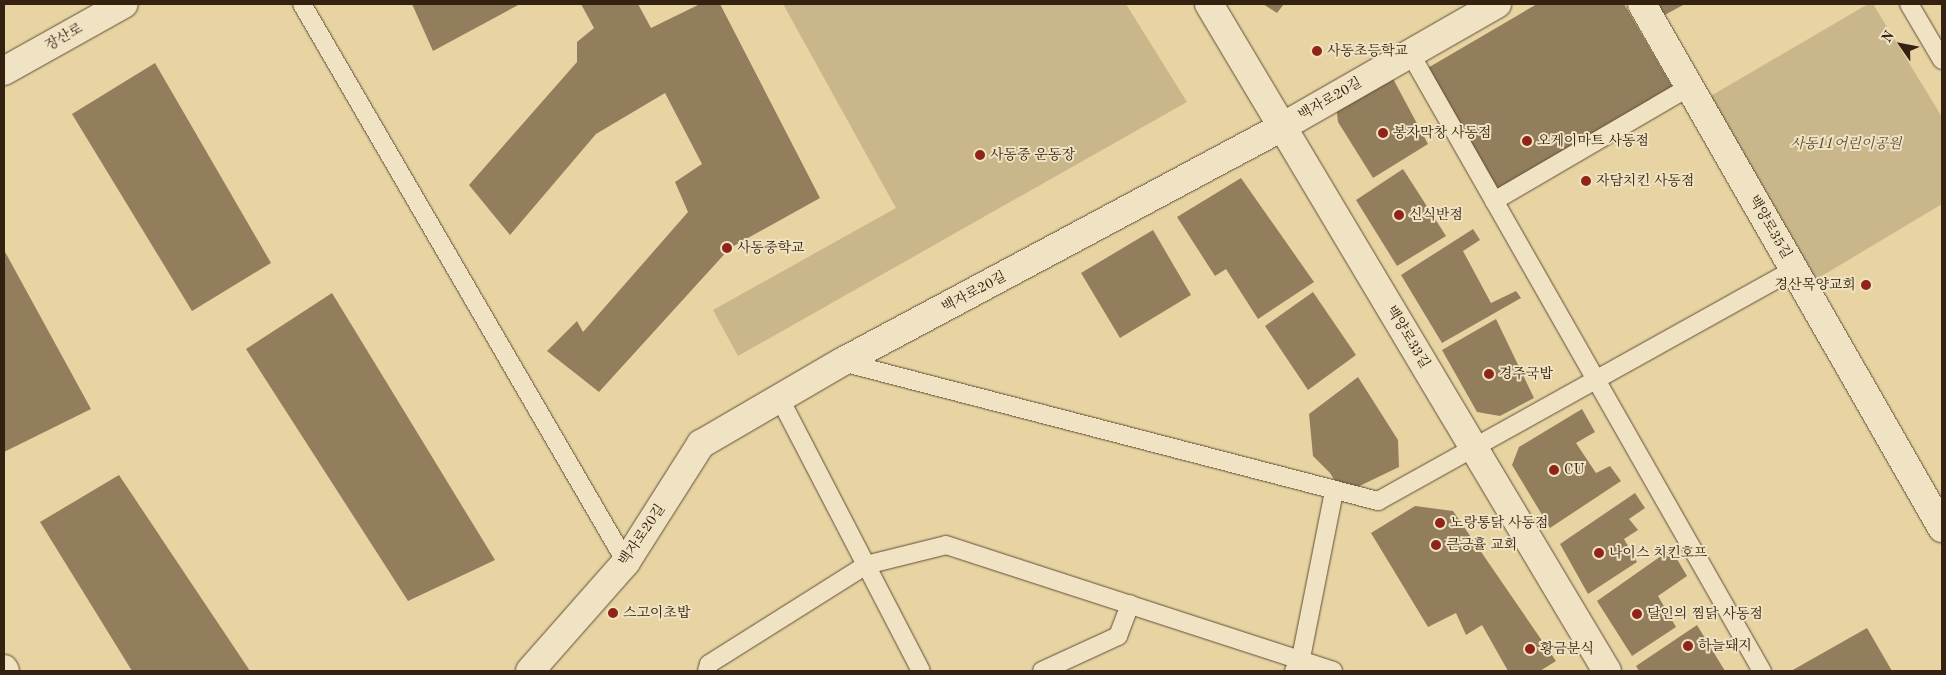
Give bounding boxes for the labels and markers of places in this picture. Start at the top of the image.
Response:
place label: 사동초등학교 [1327,43,1408,59]
marker: 사동초등학교 [1311,45,1323,57]
place label: 봉자막창 사동점 [1393,125,1492,141]
marker: 봉자막창 사동점 [1377,127,1389,139]
place label: 오케이마트 사동점 [1537,133,1649,149]
marker: 오케이마트 사동점 [1521,135,1533,147]
place label: 사동중 운동장 [990,147,1075,163]
marker: 사동중 운동장 [974,149,986,161]
place label: 자담치킨 사동점 [1596,173,1695,189]
marker: 자담치킨 사동점 [1580,175,1592,187]
place label: 신식반점 [1409,207,1463,223]
marker: 신식반점 [1393,209,1405,221]
place label: 사동중학교 [737,240,805,256]
marker: 사동중학교 [721,242,733,254]
place label: 경산목양교회 [1775,277,1856,293]
marker: 경산목양교회 [1860,279,1872,291]
place label: 경주국밥 [1499,366,1553,382]
marker: 경주국밥 [1483,368,1495,380]
place label: CU [1564,462,1584,478]
marker: CU [1548,464,1560,476]
place label: 노랑통닭 사동점 [1450,515,1549,531]
marker: 노랑통닭 사동점 [1434,517,1446,529]
place label: 큰긍휼 교회 [1446,537,1518,553]
marker: 큰긍휼 교회 [1430,539,1442,551]
place label: 나이스 치킨호프 [1609,545,1708,561]
marker: 나이스 치킨호프 [1593,547,1605,559]
place label: 스고이초밥 [623,605,691,621]
place label: 달인의 찜닭 사동점 [1647,606,1763,622]
marker: 스고이초밥 [607,607,619,619]
marker: 달인의 찜닭 사동점 [1631,608,1643,620]
place label: 하늘돼지 [1698,638,1752,654]
marker: 하늘돼지 [1682,640,1694,652]
place label: 황금분식 [1540,641,1594,657]
marker: 황금분식 [1524,643,1536,655]

